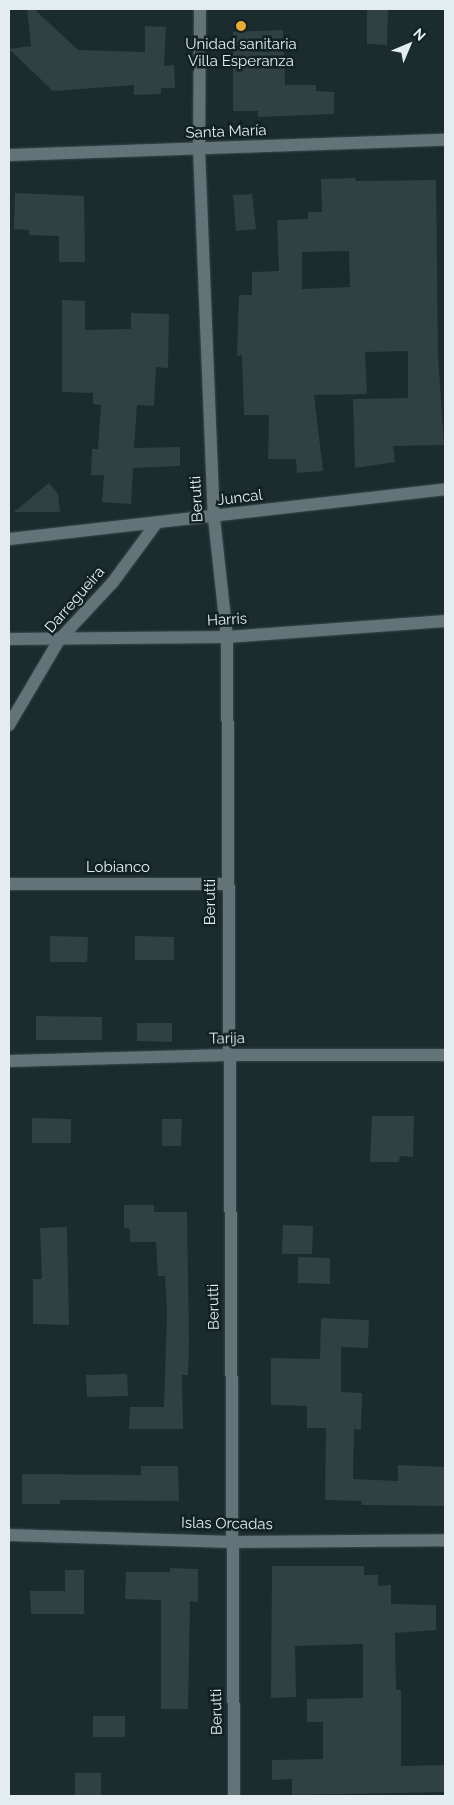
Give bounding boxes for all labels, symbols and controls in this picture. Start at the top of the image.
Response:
marker: Unidad sanitaria Villa Esperanza [234,19,248,33]
north arrow [384,20,434,70]
text: N [410,25,429,44]
place label: Unidad sanitaria Villa Esperanza [185,35,297,70]
street label: Santa María [185,122,267,142]
street label: Berutti [187,475,207,523]
street label: Juncal [216,486,264,510]
street label: Darregueira [41,563,109,637]
street label: Harris [206,610,248,630]
street label: Lobianco [86,859,150,877]
street label: Berutti [202,879,220,925]
street label: Tarija [209,1030,245,1048]
street label: Berutti [205,1284,223,1330]
street label: Islas Orcadas [181,1514,273,1534]
street label: Berutti [208,1689,226,1735]

